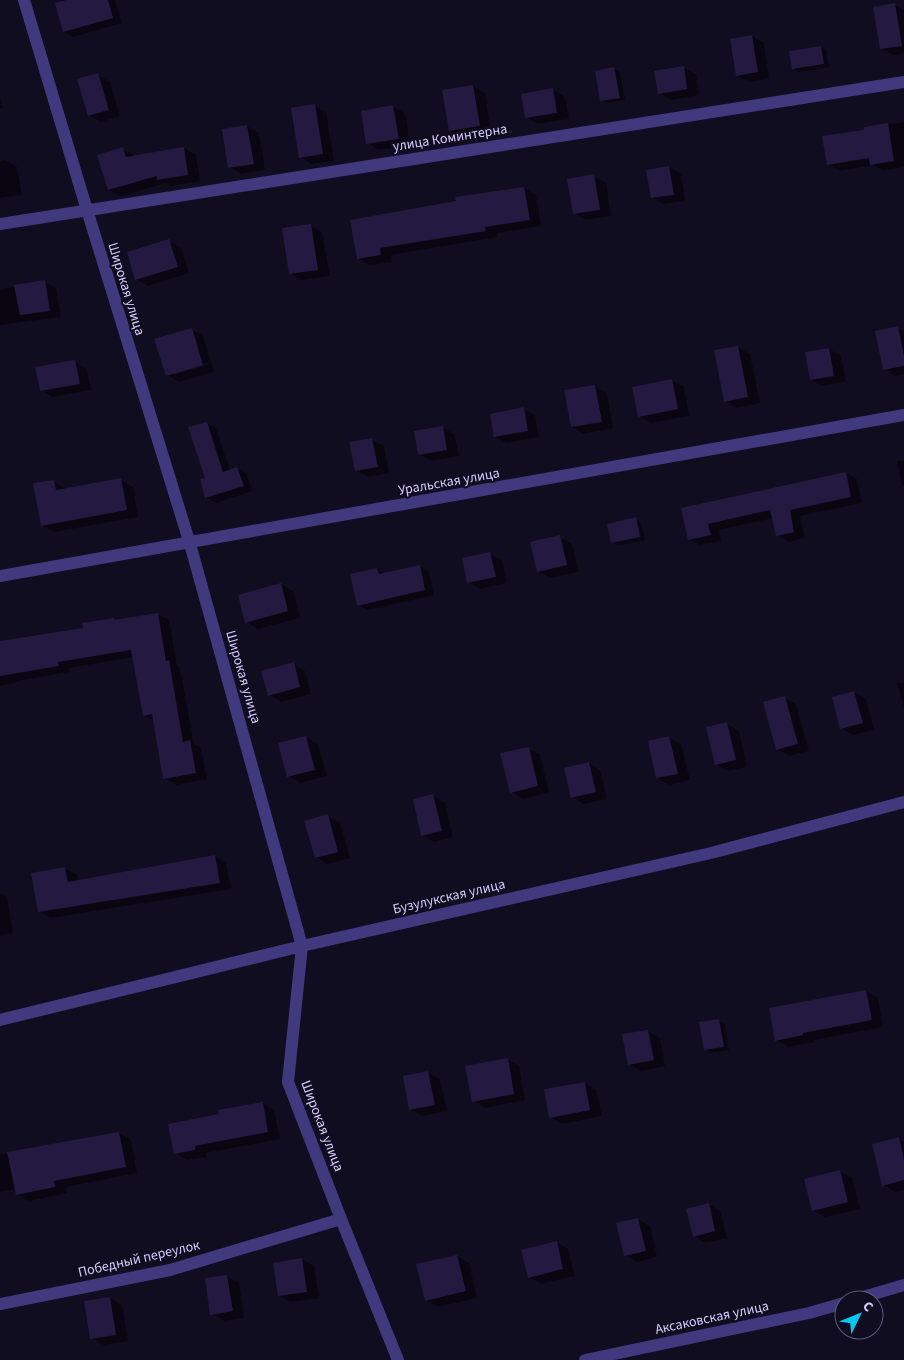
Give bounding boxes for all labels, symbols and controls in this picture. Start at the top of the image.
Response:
street label: улица Коминтерна [391,119,509,157]
street label: Широкая улица [102,240,150,338]
street label: Уральская улица [397,463,501,501]
street label: Широкая улица [220,628,266,726]
street label: Бузулукская улица [391,874,507,920]
street label: Широкая улица [295,1078,349,1174]
street label: Победный переулок [76,1235,202,1283]
north arrow [834,1290,884,1340]
street label: Аксаковская улица [653,1296,771,1340]
text: С [858,1297,878,1317]

